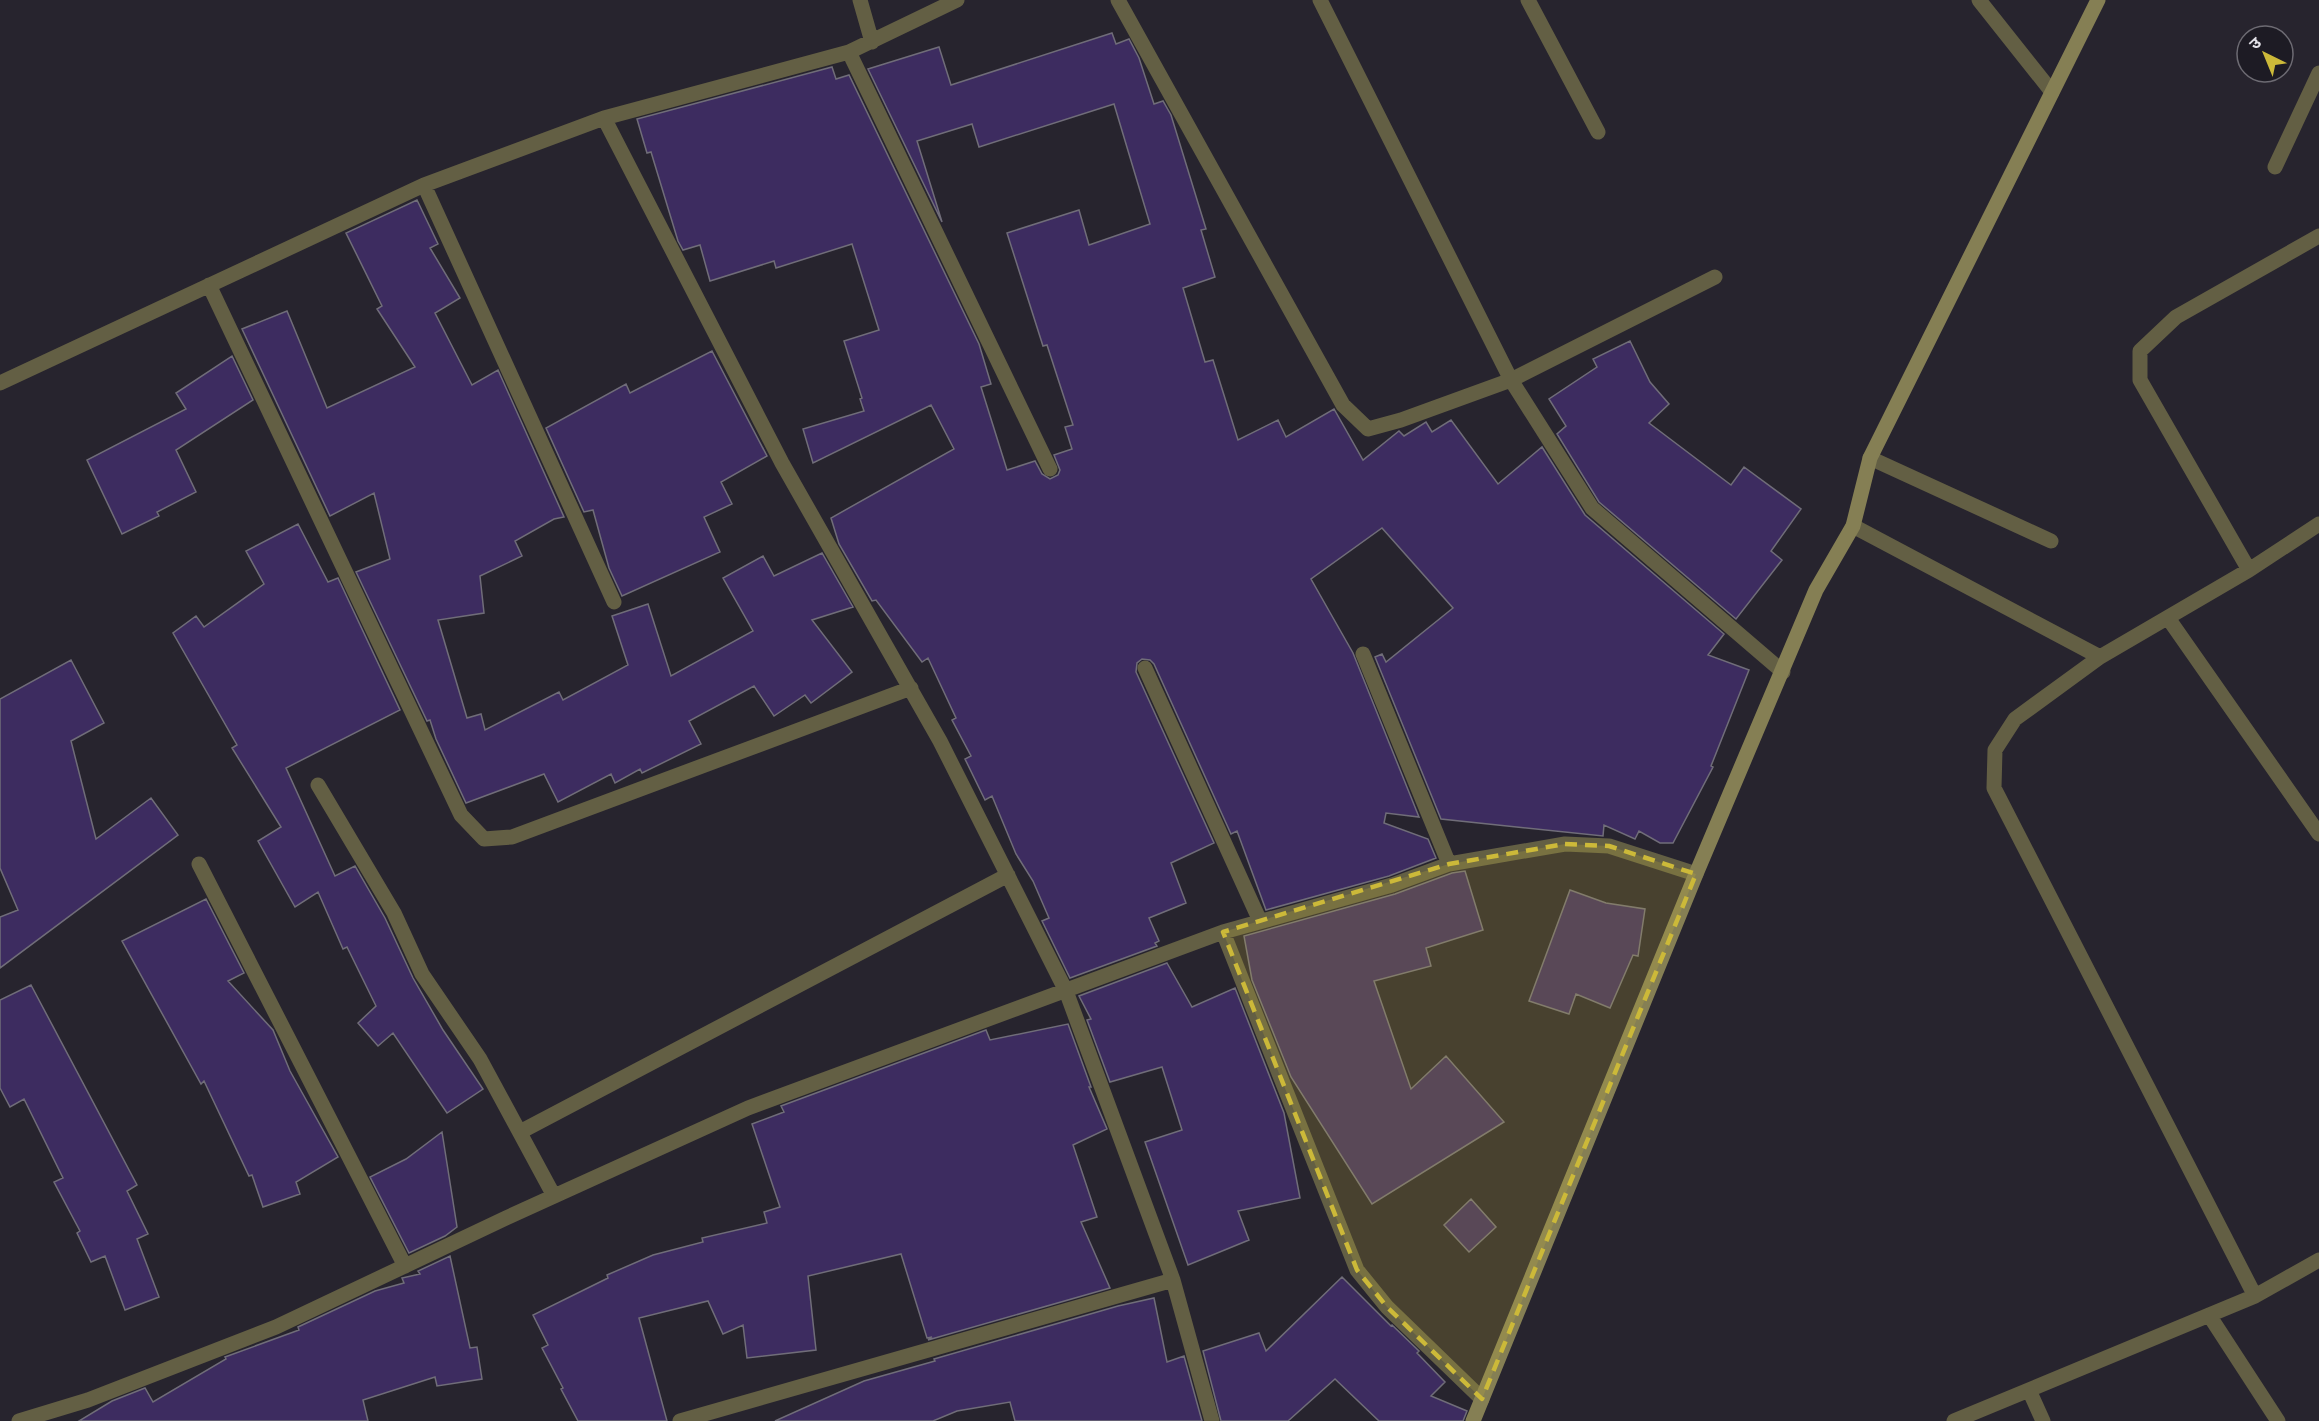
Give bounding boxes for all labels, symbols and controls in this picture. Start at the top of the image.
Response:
north arrow [2235,24,2295,84]
text: उ [2244,31,2266,54]

